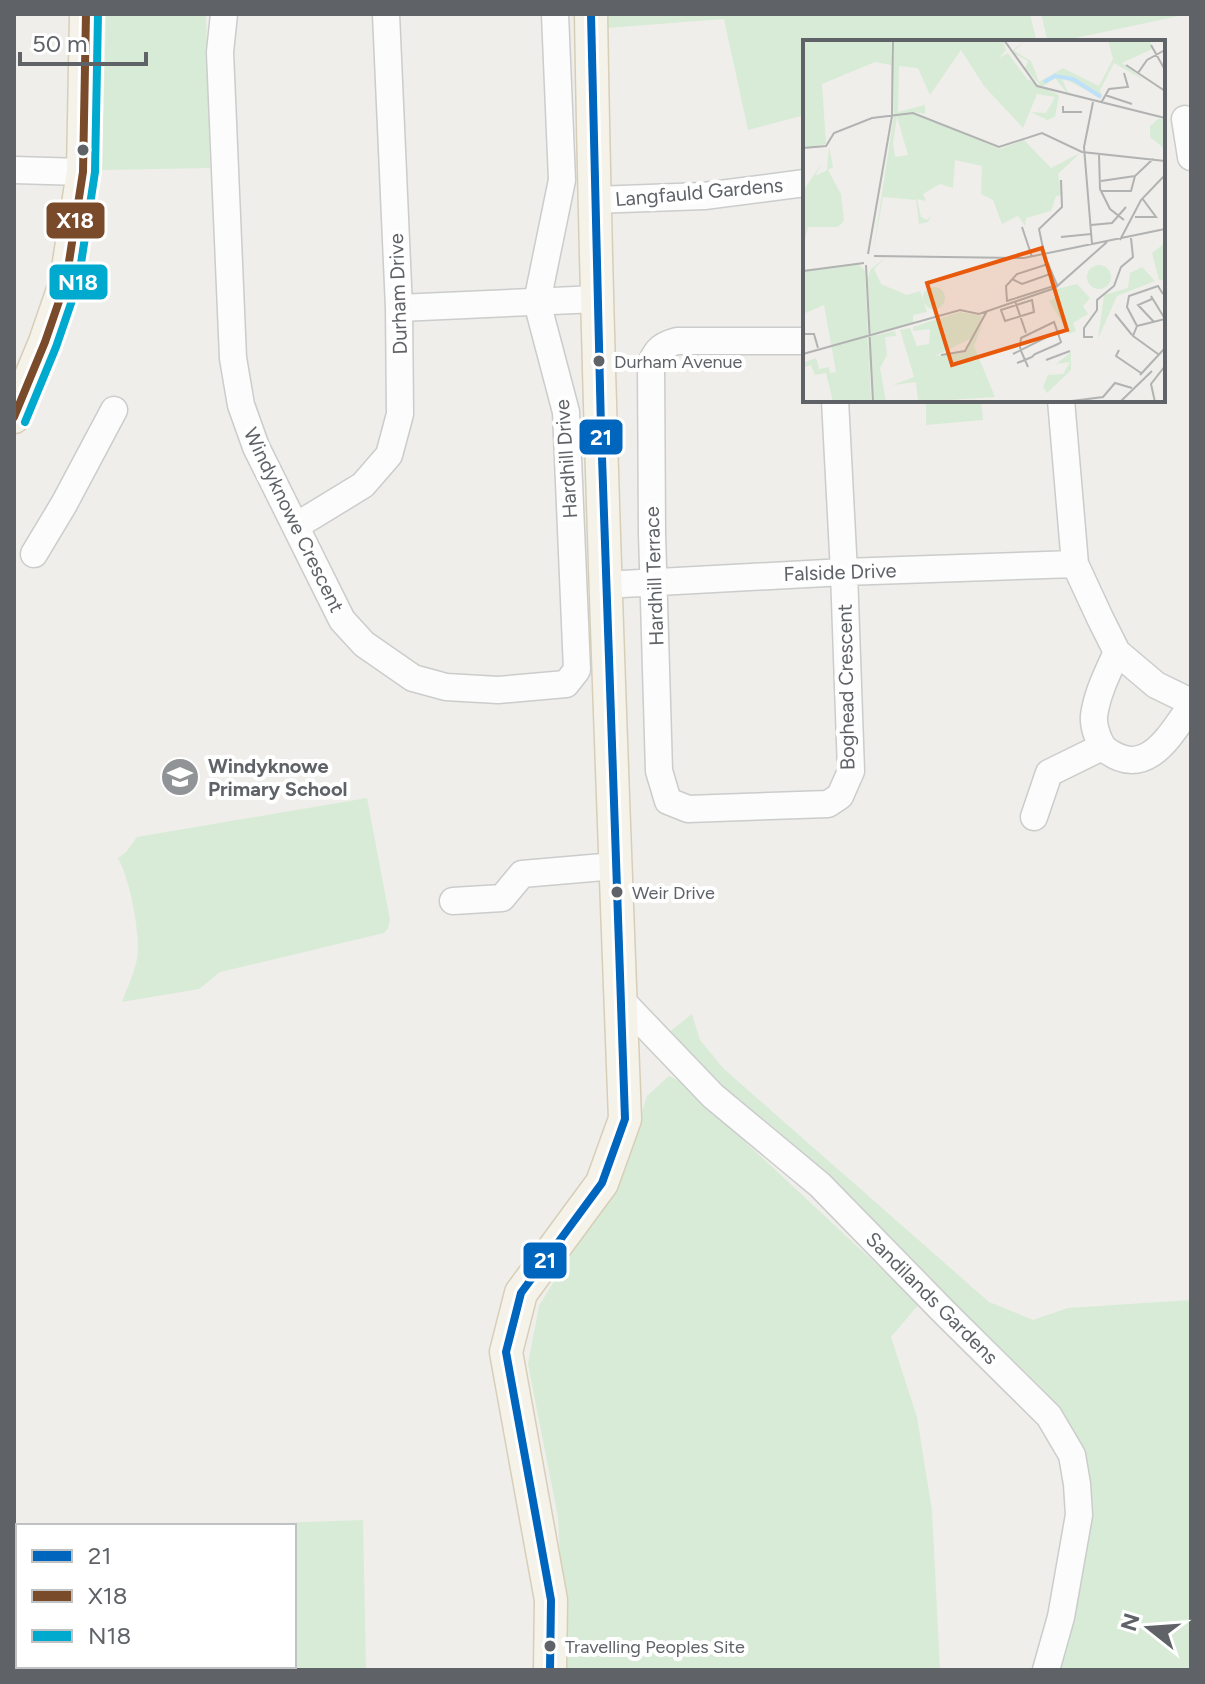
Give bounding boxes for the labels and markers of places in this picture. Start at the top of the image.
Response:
unlabelled marker [75,142,91,158]
place label: Durham Avenue [614,351,743,373]
marker: Durham Avenue [591,353,607,369]
place label: Windyknowe Primary School [208,754,347,801]
school or university icon: Windyknowe Primary School [159,756,201,798]
place label: Weir Drive [632,882,715,904]
marker: Weir Drive [609,884,625,900]
place label: Travelling Peoples Site [565,1636,745,1658]
marker: Travelling Peoples Site [542,1638,558,1654]

